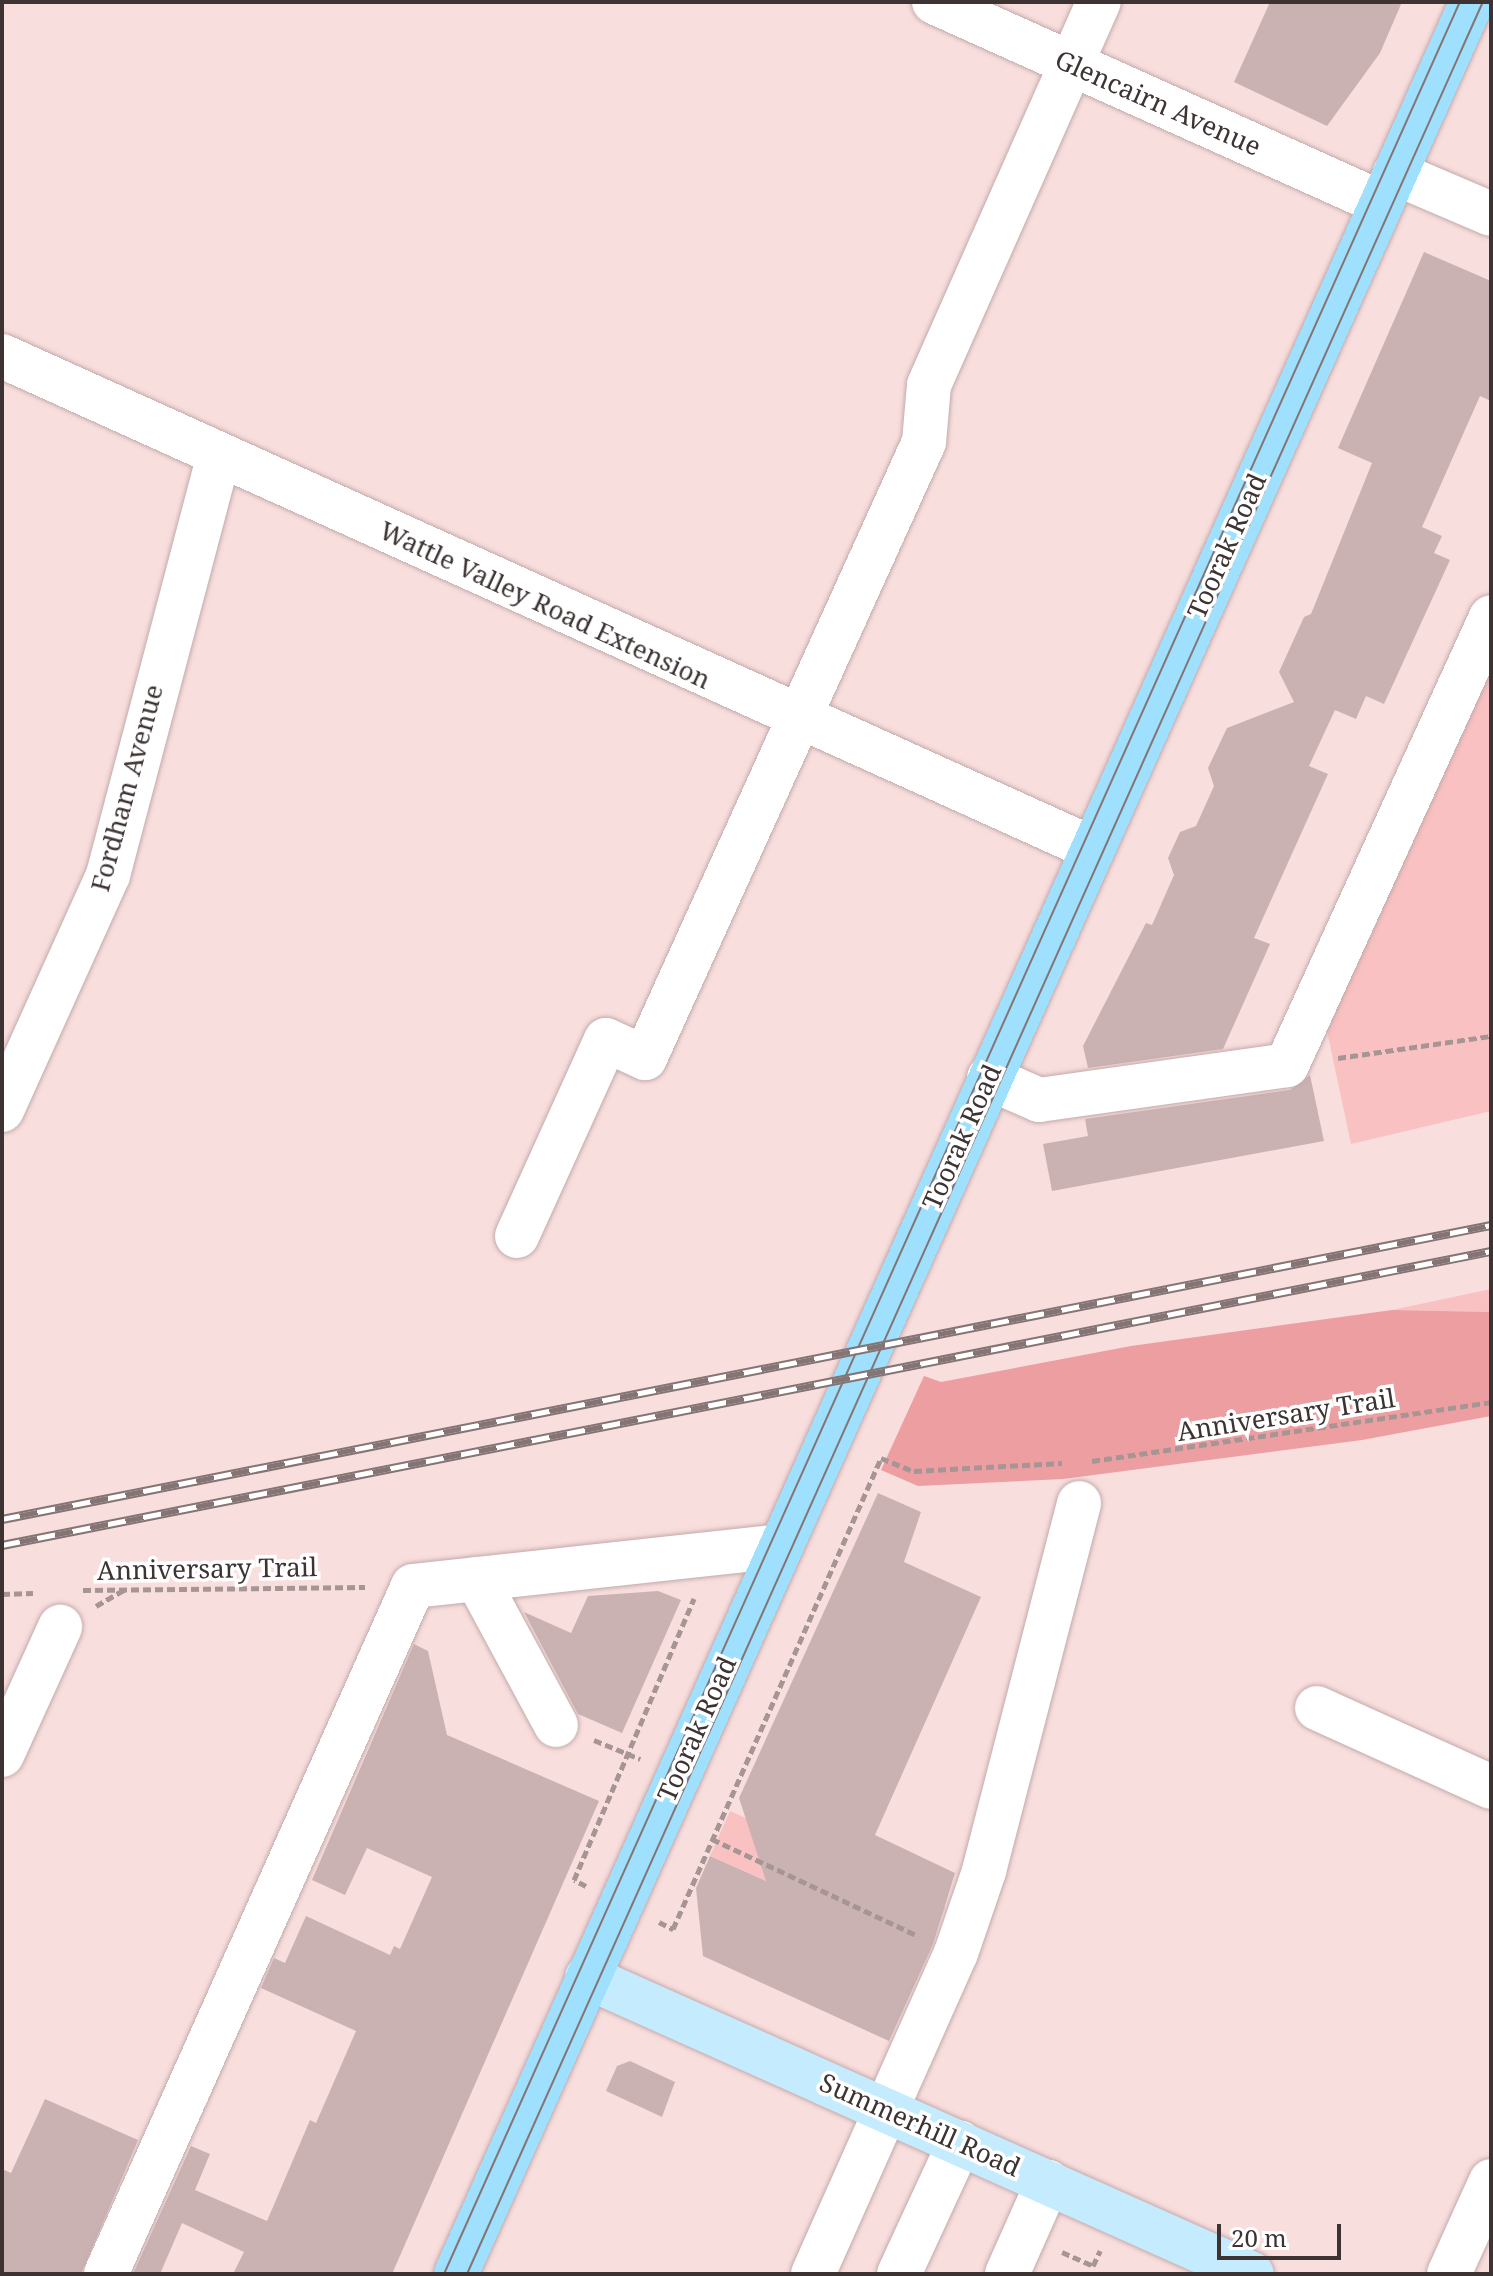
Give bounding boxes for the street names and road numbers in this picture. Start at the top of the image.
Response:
street label: Glencairn Avenue [1050,44,1266,162]
street label: Toorak Road [1181,469,1273,623]
street label: Wattle Valley Road Extension [375,514,715,696]
street label: Fordham Avenue [84,681,170,895]
street label: Toorak Road [916,1060,1008,1214]
street label: Anniversary Trail [1175,1382,1397,1448]
street label: Anniversary Trail [97,1551,317,1587]
street label: Toorak Road [651,1652,743,1806]
street label: Summerhill Road [815,2067,1025,2183]

